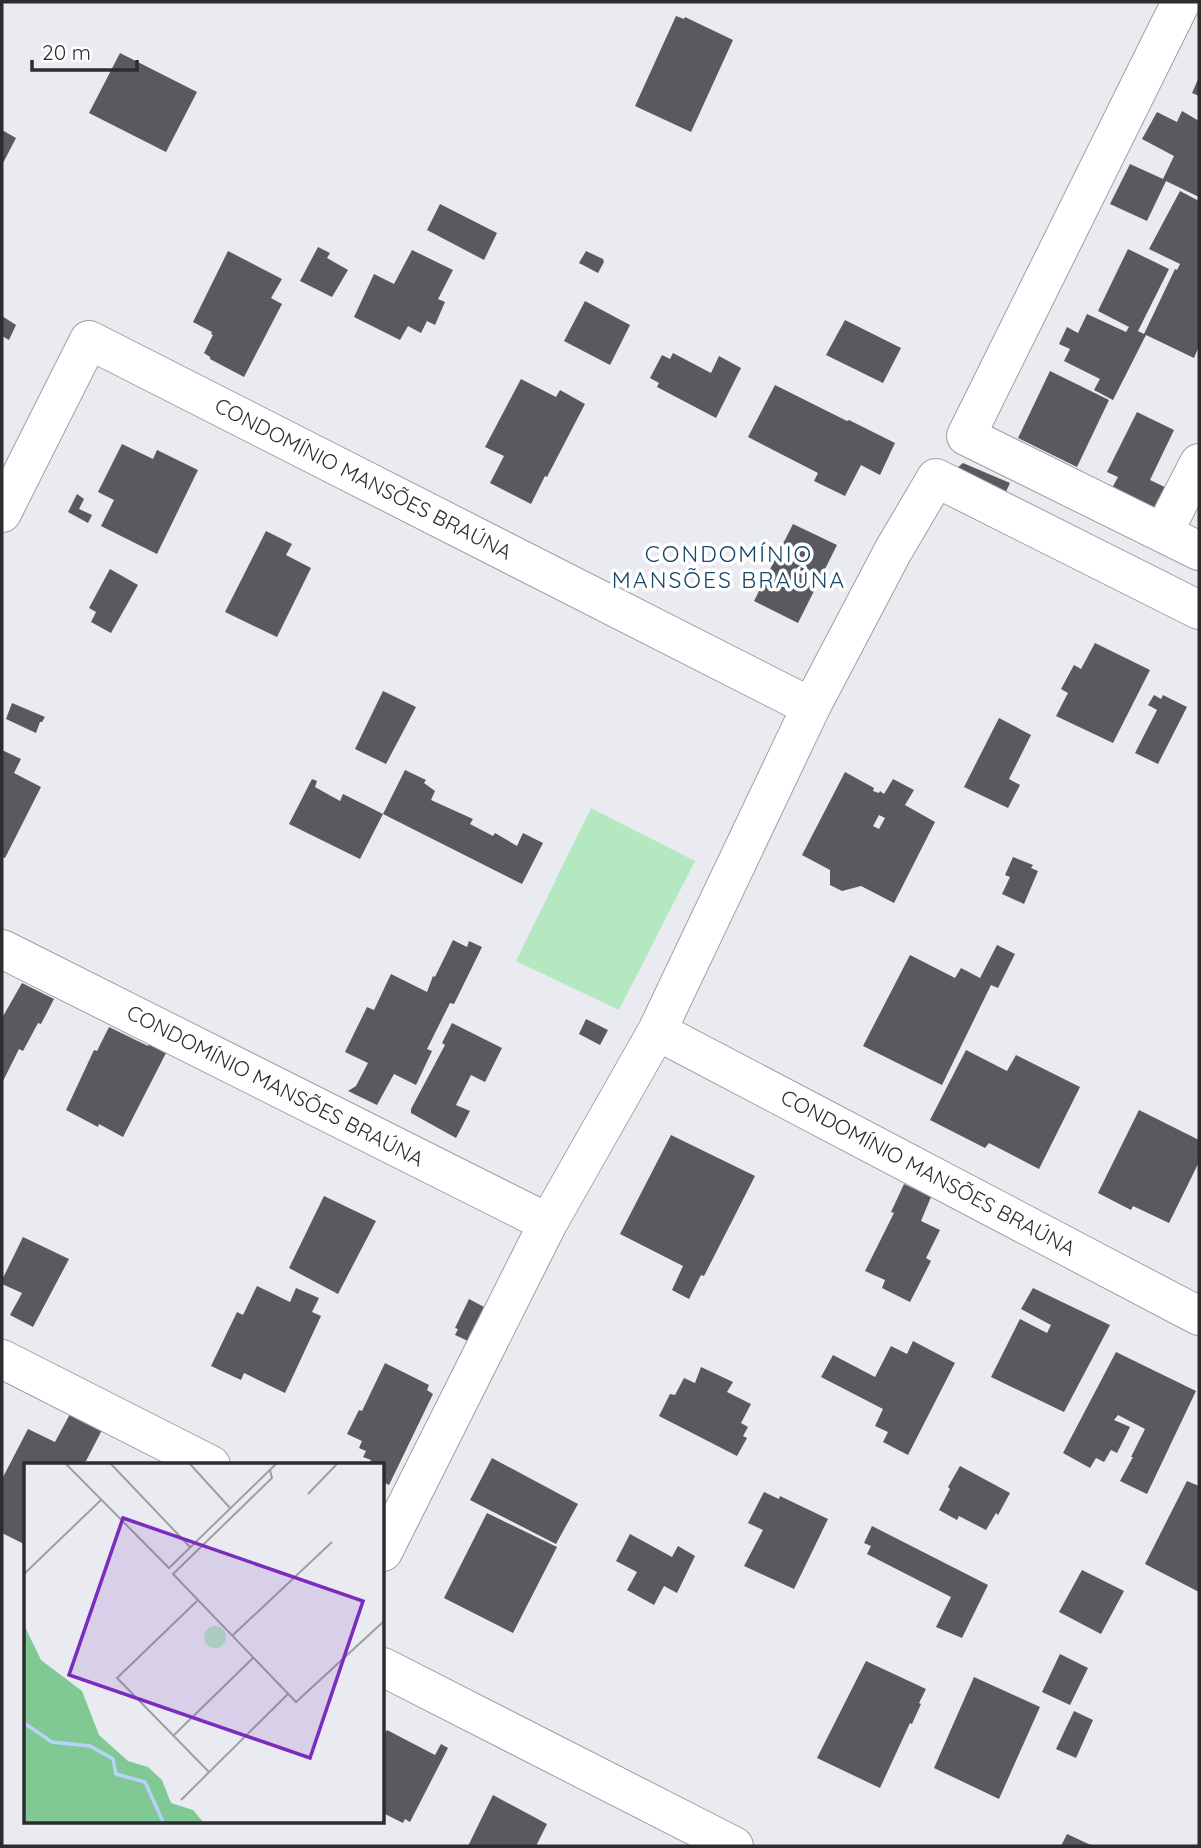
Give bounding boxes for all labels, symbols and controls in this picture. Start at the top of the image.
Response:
scale bar [32,28,136,72]
text: 20 m [42,39,91,65]
street label: CONDOMÍNIO MANSÕES BRAÚNA [211,392,516,565]
district label: CONDOMÍNIO MANSÕES BRAÚNA [612,539,846,594]
street label: CONDOMÍNIO MANSÕES BRAÚNA [123,999,428,1172]
street label: CONDOMÍNIO MANSÕES BRAÚNA [777,1083,1080,1261]
inset map [24,1463,385,1824]

